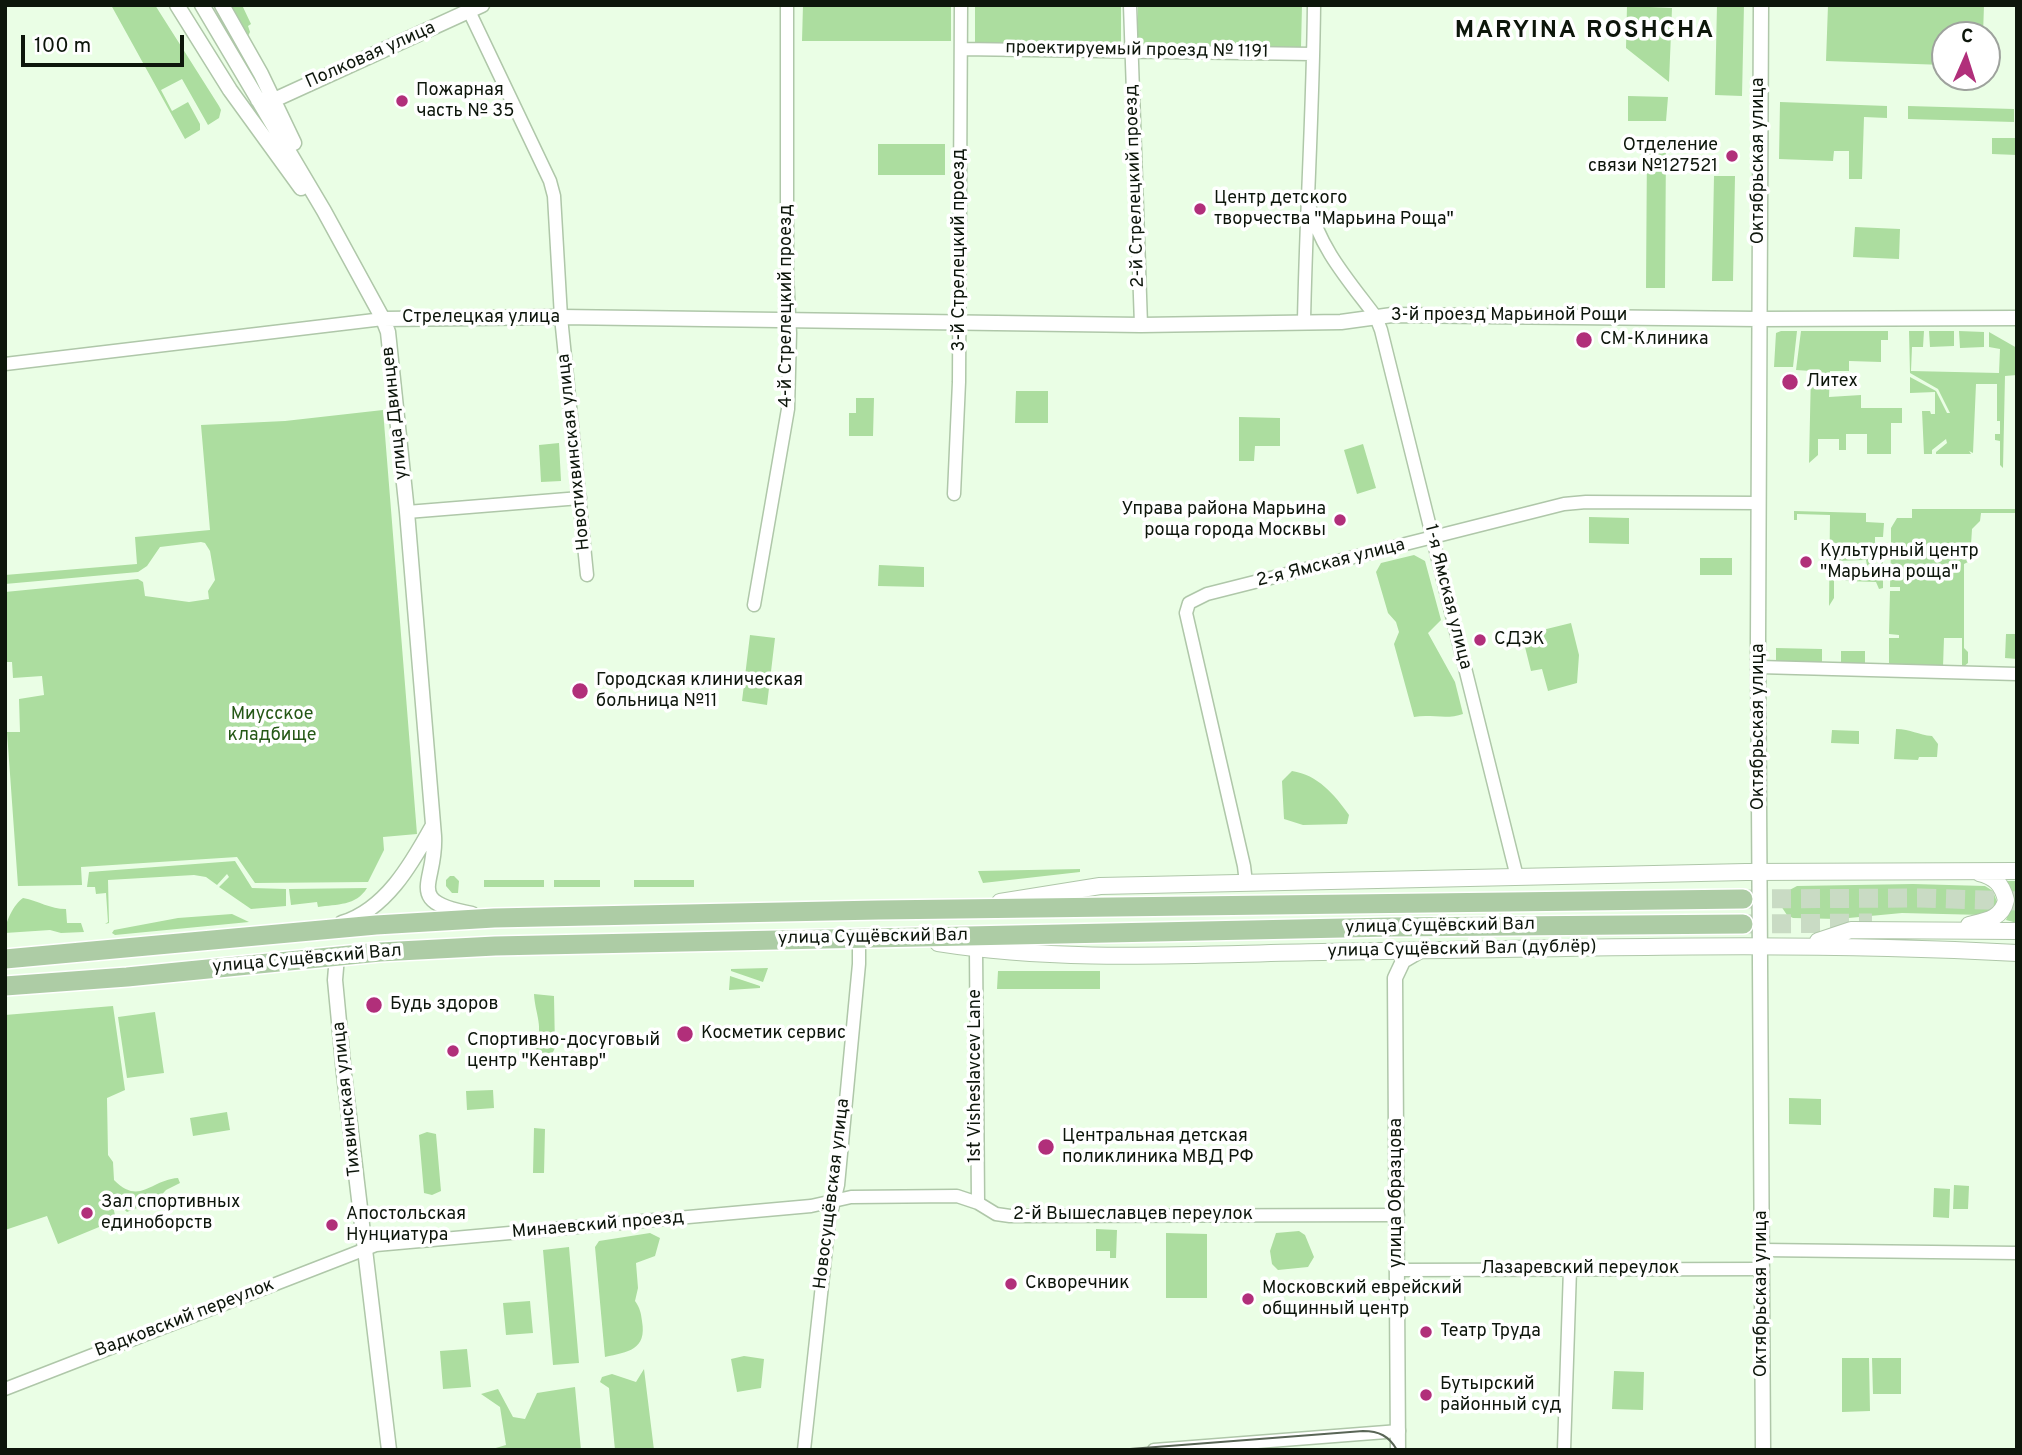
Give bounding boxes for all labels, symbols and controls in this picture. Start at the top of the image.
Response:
street label: Полковая улица [303,18,439,94]
district label: MARYINA ROSHCHA [1457,18,1713,46]
scale bar [24,21,187,65]
north arrow [1931,21,2001,91]
text: С [1960,25,1974,49]
text: 100 m [34,33,91,60]
street label: проектируемый проезд № 1191 [1005,38,1269,64]
street label: Октябрьская улица [1748,78,1770,244]
place label: Пожарная часть № 35 [416,80,514,122]
street label: 2-й Стрелецкий проезд [1122,84,1150,288]
marker: Пожарная часть № 35 [394,93,410,109]
place label: Отделение связи №127521 [1588,135,1718,178]
marker: Отделение связи №127521 [1724,148,1740,164]
street label: 3-й Стрелецкий проезд [949,149,971,351]
place label: Центр детского творчества "Марьина Роща" [1214,188,1454,230]
marker: Центр детского творчества "Марьина Роща" [1192,201,1208,217]
street label: 4-й Стрелецкий проезд [776,204,798,408]
street label: 3-й проезд Марьиной Рощи [1391,305,1627,327]
street label: Стрелецкая улица [402,307,560,329]
place label: СМ-Клиника [1600,329,1709,351]
marker: СМ-Клиника [1574,330,1594,350]
street label: улица Двинцев [378,345,414,481]
street label: Новотихвинская улица [554,353,596,551]
place label: Литех [1806,371,1858,393]
marker: Литех [1780,372,1800,392]
place label: Управа района Марьина роща города Москвы [1121,499,1326,542]
marker: Управа района Марьина роща города Москвы [1332,512,1348,528]
street label: 1-я Ямская улица [1419,522,1475,672]
street label: 2-я Ямская улица [1254,535,1408,593]
place label: Культурный центр "Марьина роща" [1820,541,1979,584]
marker: Культурный центр "Марьина роща" [1798,554,1814,570]
place label: СДЭК [1494,629,1545,651]
marker: СДЭК [1472,632,1488,648]
street label: Октябрьская улица [1748,644,1770,810]
place label: Городская клиническая больница №11 [596,670,803,712]
marker: Городская клиническая больница №11 [570,681,590,701]
park label: Миусское кладбище [227,704,317,746]
street label: улица Сущёвский Вал [1345,915,1535,939]
street label: улица Сущёвский Вал [778,926,968,950]
street label: улица Сущёвский Вал (дублёр) [1327,937,1597,963]
street label: улица Сущёвский Вал [211,941,403,979]
street label: 1st Visheslavcev Lane [965,989,987,1163]
place label: Будь здоров [390,994,498,1016]
marker: Будь здоров [364,995,384,1015]
street label: Тихвинская улица [329,1021,367,1177]
place label: Косметик сервис [701,1023,846,1045]
marker: Косметик сервис [675,1024,695,1044]
place label: Спортивно-досуговый центр "Кентавр" [467,1030,660,1072]
marker: Спортивно-досуговый центр "Кентавр" [445,1043,461,1059]
street label: Новосущёвская улица [811,1097,855,1291]
street label: улица Образцова [1386,1118,1408,1268]
place label: Центральная детская поликлиника МВД РФ [1062,1126,1254,1168]
marker: Центральная детская поликлиника МВД РФ [1036,1137,1056,1157]
place label: Зал спортивных единоборств [101,1192,240,1234]
place label: Апостольская Нунциатура [346,1204,466,1246]
street label: 2-й Вышеславцев переулок [1013,1204,1253,1226]
marker: Зал спортивных единоборств [79,1205,95,1221]
street label: Минаевский проезд [511,1208,685,1244]
street label: Октябрьская улица [1751,1211,1773,1377]
marker: Апостольская Нунциатура [324,1217,340,1233]
street label: Лазаревский переулок [1481,1258,1679,1280]
place label: Скворечник [1025,1273,1129,1295]
street label: Вадковский переулок [92,1275,278,1363]
marker: Скворечник [1003,1276,1019,1292]
place label: Московский еврейский общинный центр [1262,1278,1462,1320]
marker: Московский еврейский общинный центр [1240,1291,1256,1307]
place label: Театр Труда [1440,1321,1541,1343]
marker: Театр Труда [1418,1324,1434,1340]
place label: Бутырский районный суд [1440,1374,1561,1416]
marker: Бутырский районный суд [1418,1387,1434,1403]

